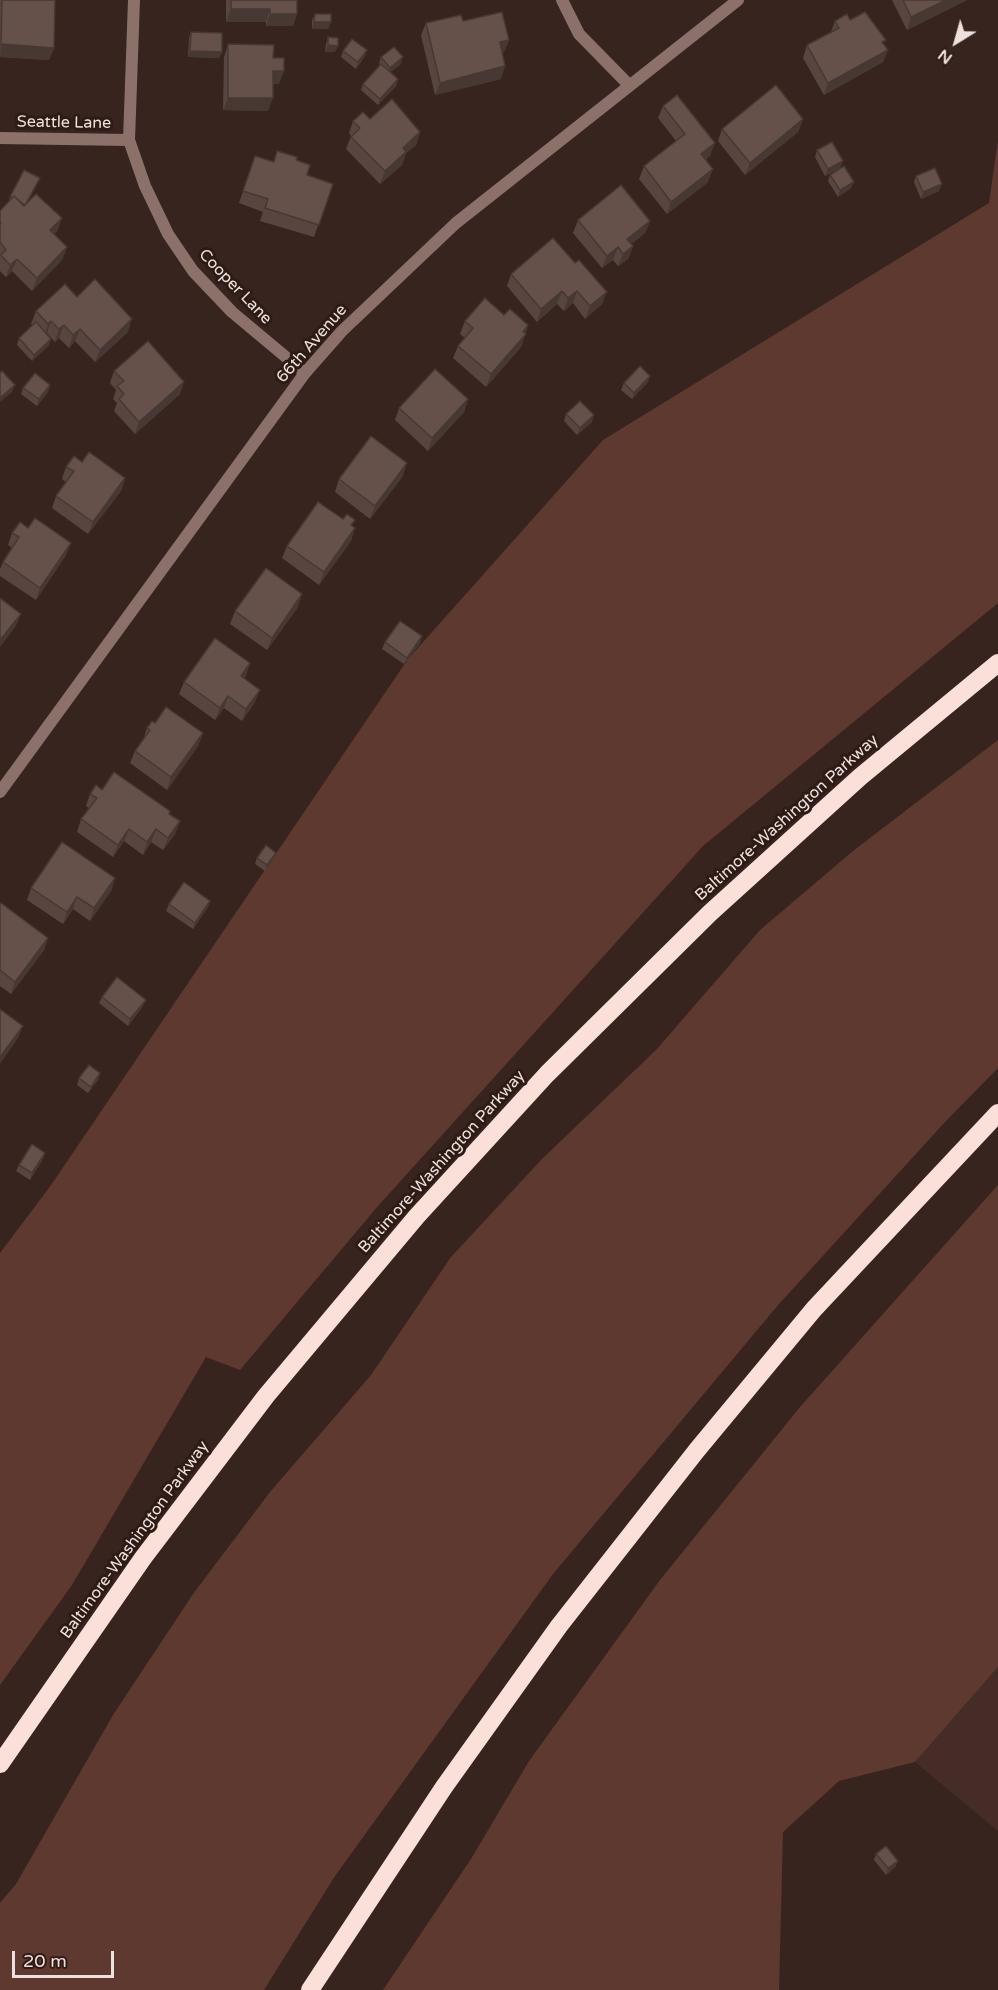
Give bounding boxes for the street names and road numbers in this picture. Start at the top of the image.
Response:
street label: Seattle Lane [17,113,111,133]
street label: Cooper Lane [194,246,276,328]
street label: 66th Avenue [273,301,351,387]
street label: Baltimore-Washington Parkway [692,731,882,905]
street label: Baltimore-Washington Parkway [355,1067,529,1257]
street label: Baltimore-Washington Parkway [57,1437,213,1643]

